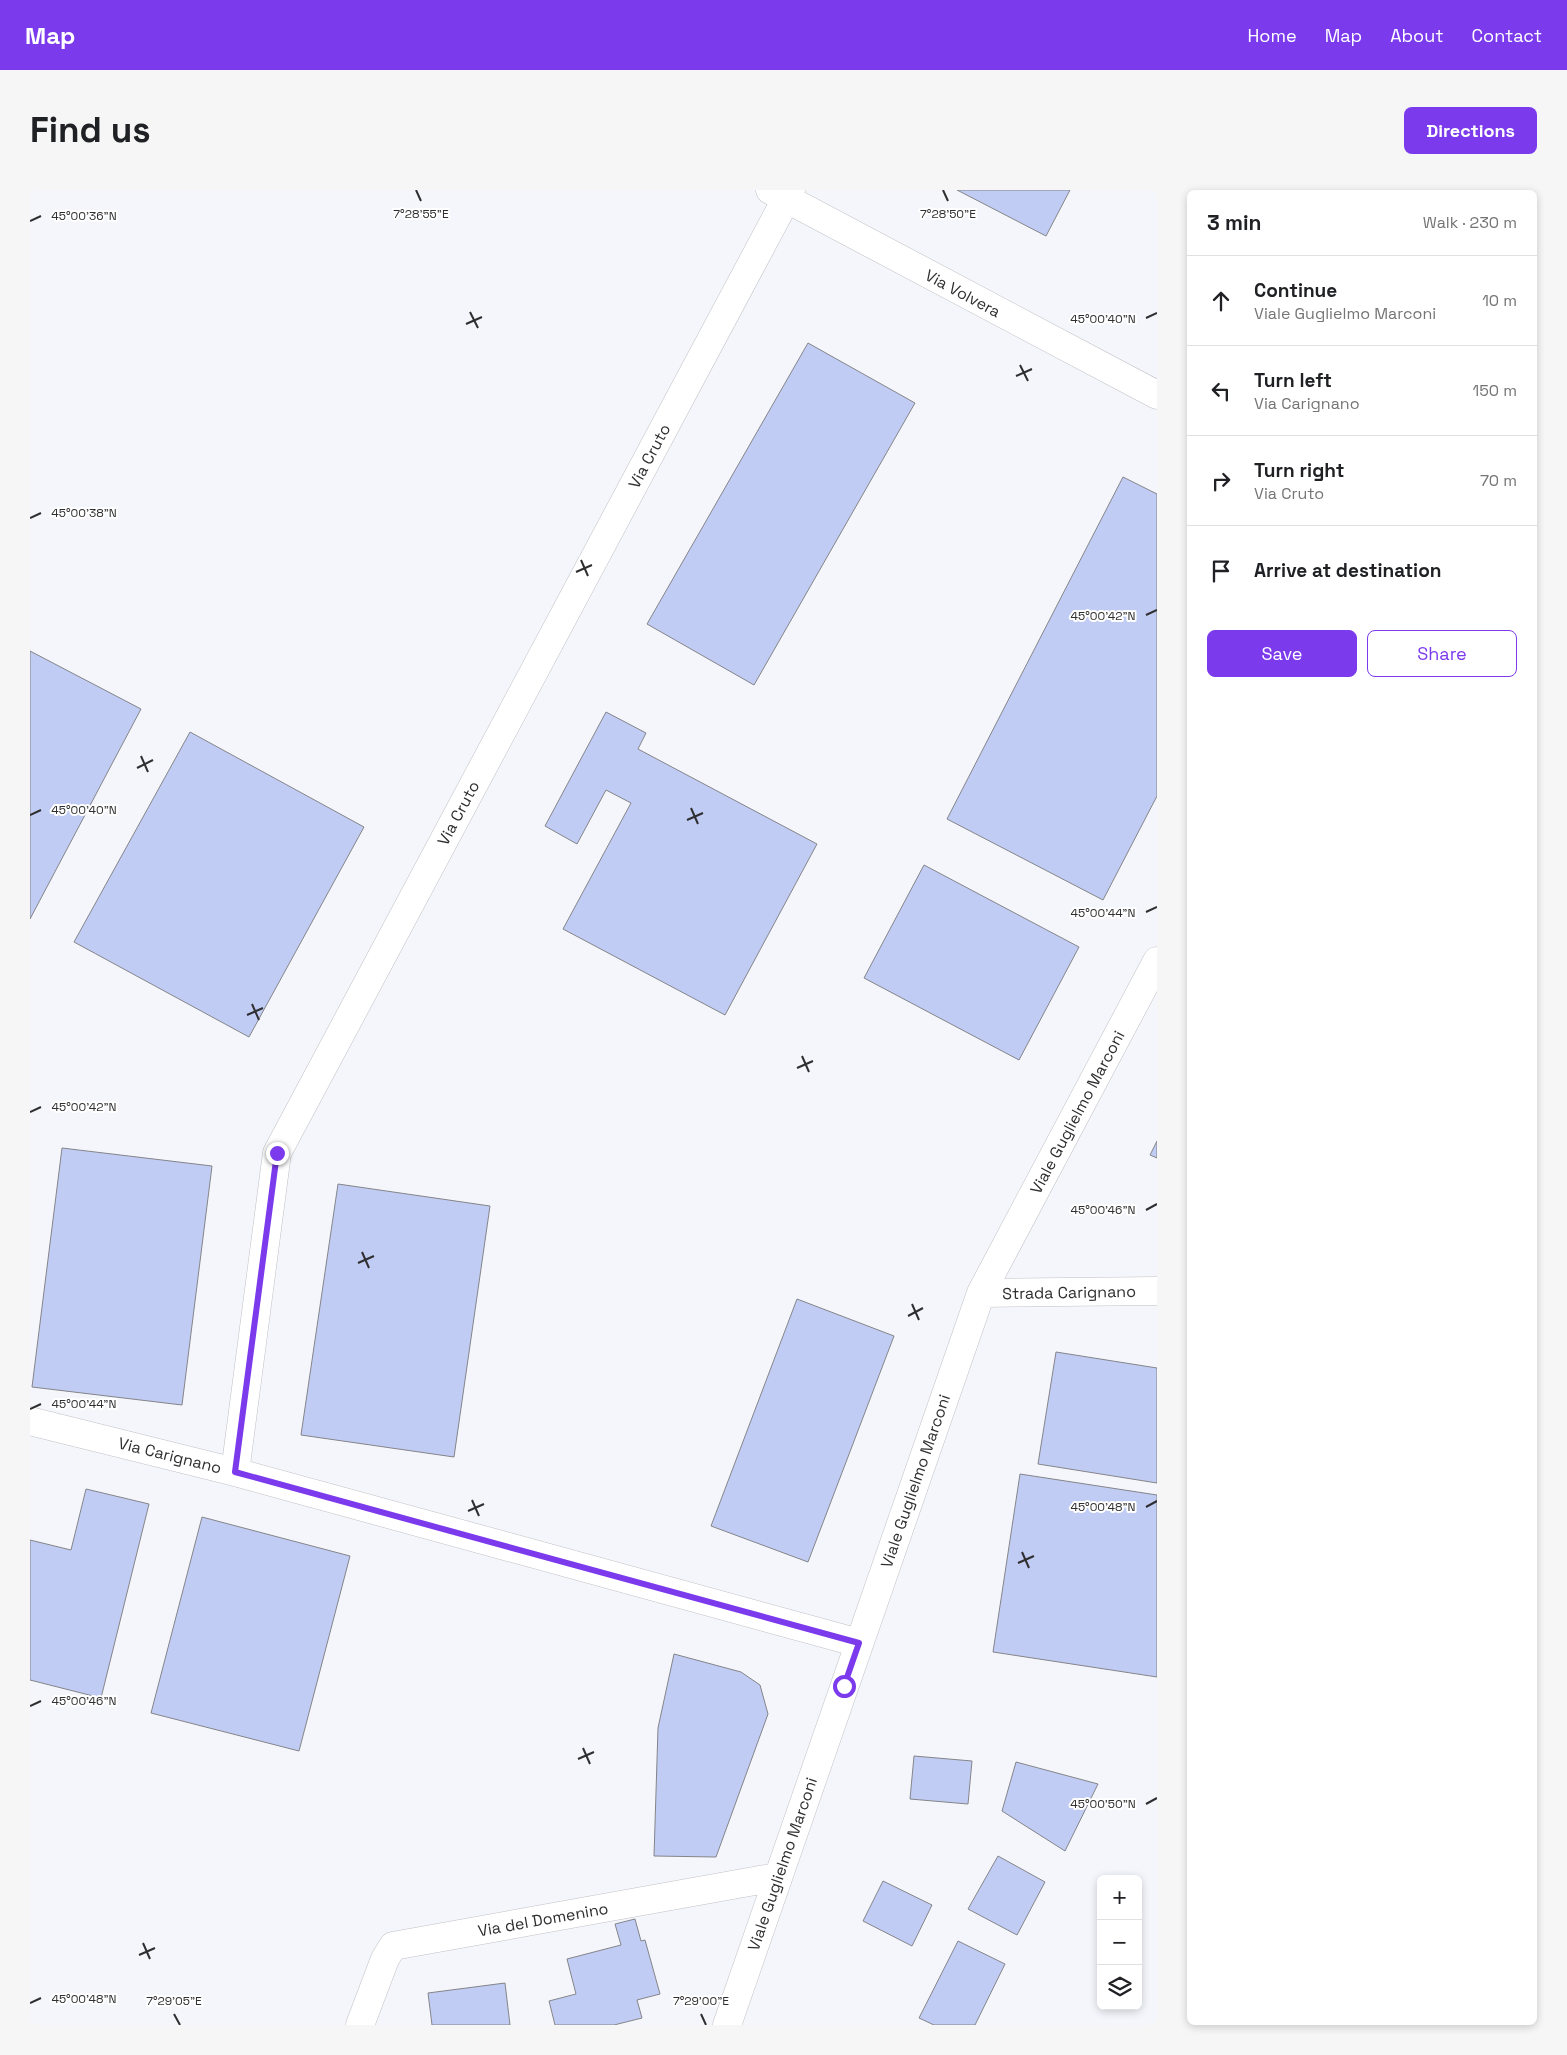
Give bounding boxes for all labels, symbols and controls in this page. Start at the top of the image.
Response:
text: Map [25,20,75,51]
text: Home [1248,24,1297,47]
text: Map [1325,24,1362,47]
text: About [1390,24,1444,47]
text: Contact [1472,24,1542,47]
button: Directions [1404,107,1537,154]
text: Find us [30,108,151,152]
text: 7°28'55"E [393,206,449,222]
text: 7°28'50"E [920,206,976,222]
text: 45°00'36"N [51,208,117,224]
text: 3 min [1207,209,1262,236]
text: Walk · 230 m [1423,212,1517,233]
street label: Via Volvera [921,265,1004,322]
text: Continue [1254,278,1337,303]
icon: ahead [1207,287,1235,315]
text: 10 m [1482,290,1517,311]
text: Viale Guglielmo Marconi [1254,303,1436,324]
text: 45°00'40"N [1070,311,1136,327]
text: Turn left [1254,368,1332,393]
icon: left [1207,377,1235,405]
text: 150 m [1473,380,1517,401]
text: Via Carignano [1254,393,1360,414]
street label: Via Cruto [624,420,675,492]
text: Turn right [1254,458,1344,483]
icon: right [1207,467,1235,495]
text: 70 m [1480,470,1517,491]
text: Via Cruto [1254,483,1324,504]
text: 45°00'38"N [51,505,117,521]
icon: arrive [1207,557,1235,585]
text: Arrive at destination [1254,558,1442,583]
text: 45°00'42"N [1071,608,1135,624]
button: Save [1207,630,1357,677]
button: Share [1367,630,1517,677]
street label: Via Cruto [433,777,484,849]
text: 45°00'40"N [51,802,117,818]
text: 45°00'44"N [1071,905,1135,921]
street label: Viale Guglielmo Marconi [1025,1027,1129,1198]
text: 45°00'42"N [52,1099,116,1115]
route end [266,1142,289,1165]
text: 45°00'46"N [1070,1202,1136,1218]
street label: Strada Carignano [1002,1281,1136,1304]
street label: Viale Guglielmo Marconi [876,1392,955,1571]
text: 45°00'44"N [52,1396,116,1412]
street label: Via Carignano [116,1433,224,1478]
text: 45°00'48"N [1070,1499,1136,1515]
route start [833,1675,856,1698]
text: 45°00'46"N [51,1693,117,1709]
street label: Viale Guglielmo Marconi [743,1775,822,1954]
text: 45°00'50"N [1070,1796,1136,1812]
map controls [1097,1875,1142,2010]
button: + [1097,1875,1142,1920]
street label: Via del Domenino [476,1898,610,1941]
button: − [1097,1920,1142,1965]
button: layers [1097,1965,1142,2010]
text: 45°00'48"N [51,1991,117,2007]
text: 7°29'05"E [146,1993,202,2009]
text: 7°29'00"E [673,1993,729,2009]

